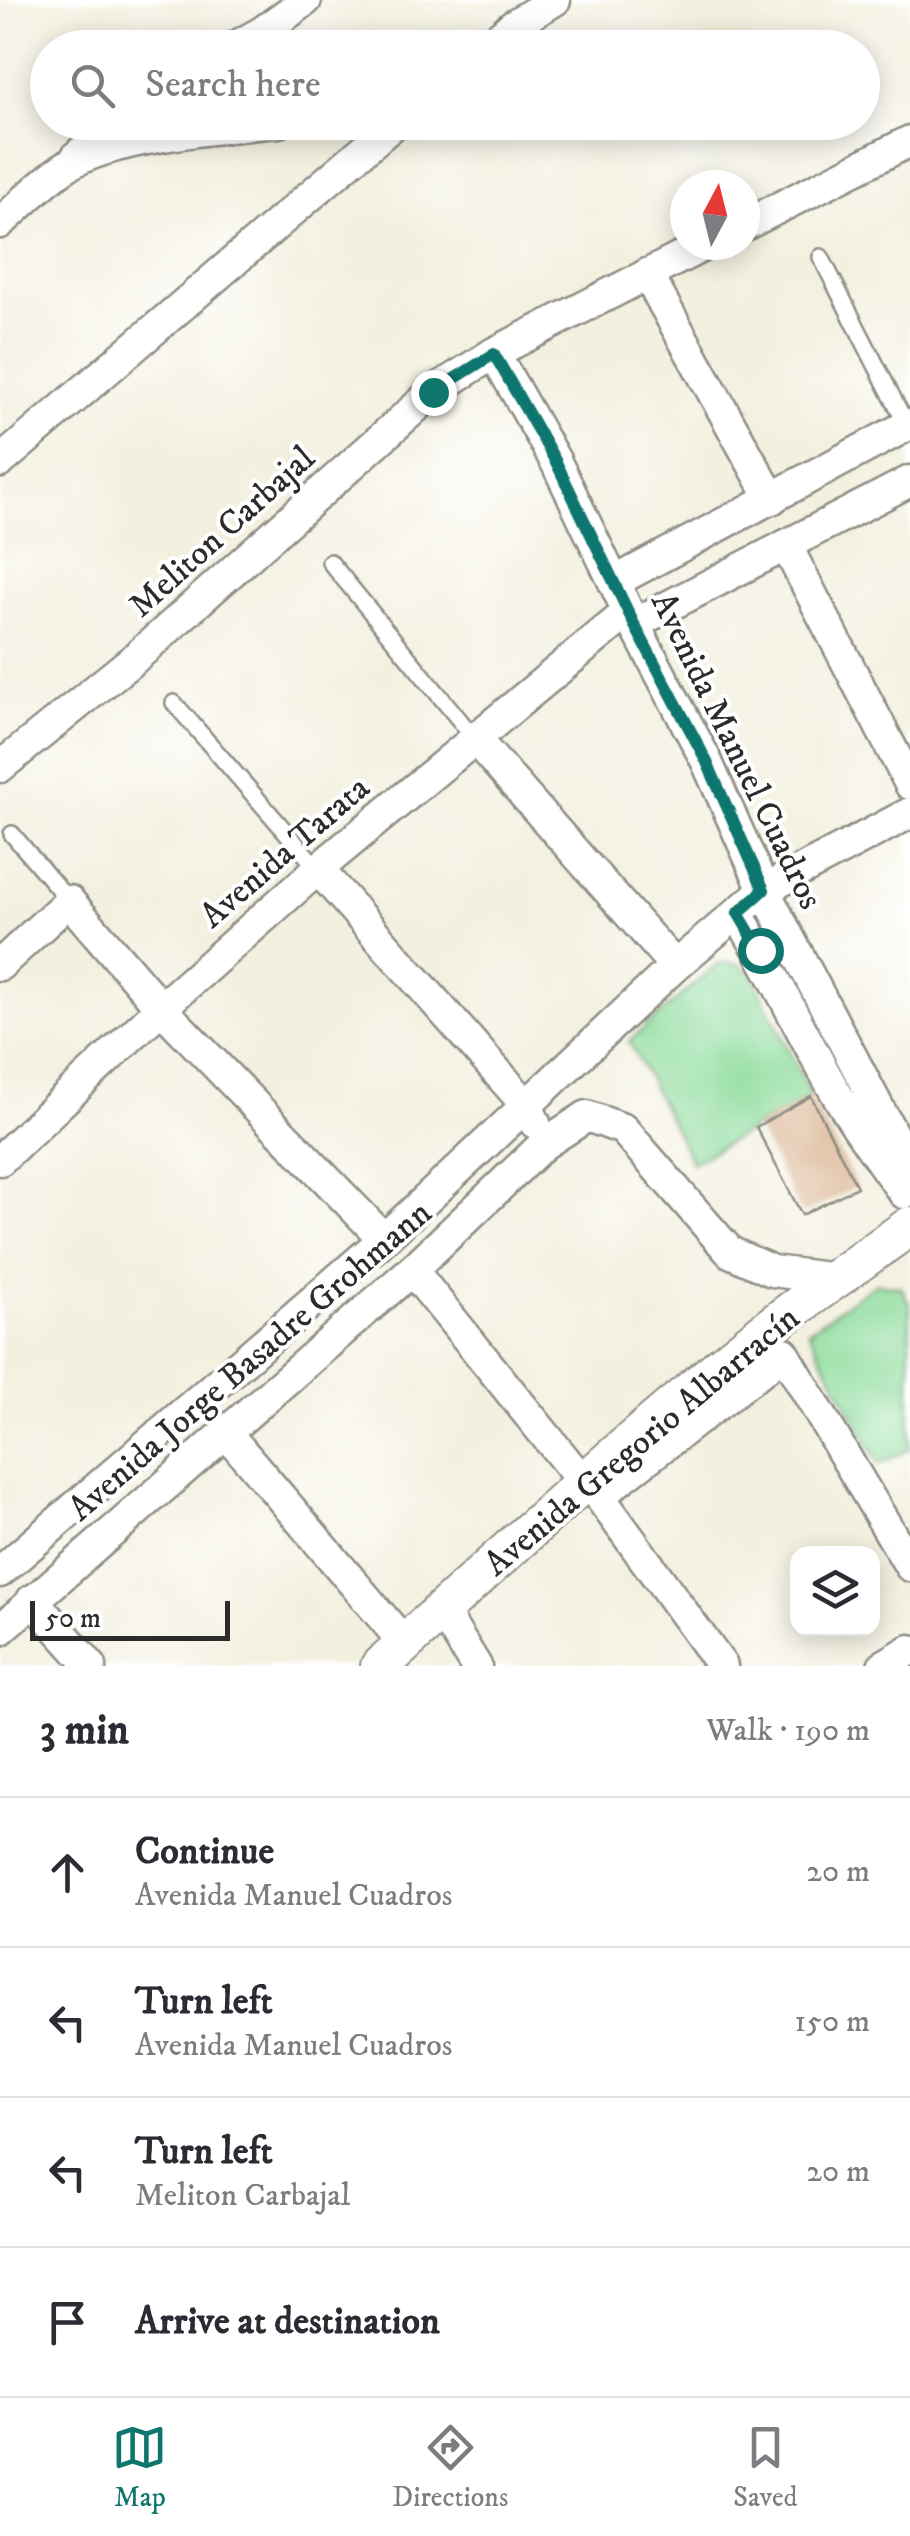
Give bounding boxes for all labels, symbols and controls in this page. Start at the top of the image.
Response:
search box [30,30,880,140]
icon: search [65,58,120,113]
text: Search here [145,61,321,109]
north arrow [670,170,760,260]
route end [411,370,457,416]
street label: Meliton Carbajal [120,437,325,628]
street label: Avenida Manuel Cuadros [640,585,832,917]
street label: Avenida Tarata [191,767,379,938]
route start [738,928,784,974]
street label: Avenida Jorge Basadre Grohmann [60,1192,441,1531]
street label: Avenida Gregorio Albarracín [476,1297,809,1586]
map controls [790,1546,880,1636]
button: layers [790,1546,880,1636]
scale bar [30,1596,230,1640]
text: 50 m [45,1601,101,1636]
text: 3 min [40,1705,129,1757]
text: Walk · 190 m [706,1711,870,1751]
text: Continue [135,1828,274,1876]
icon: ahead [40,1845,95,1900]
text: 20 m [806,1852,870,1892]
text: Avenida Manuel Cuadros [135,1876,452,1916]
text: Turn left [135,1978,273,2026]
icon: left [40,1995,95,2050]
text: 150 m [794,2002,870,2042]
text: Avenida Manuel Cuadros [135,2026,452,2066]
text: Turn left [135,2128,273,2176]
icon: left [40,2145,95,2200]
text: 20 m [806,2152,870,2192]
text: Meliton Carbajal [135,2176,350,2216]
icon: arrive [40,2295,95,2350]
text: Arrive at destination [135,2298,440,2346]
tab: Map [112,2420,167,2515]
tab: Directions [392,2420,508,2515]
tab: Saved [733,2420,798,2515]

